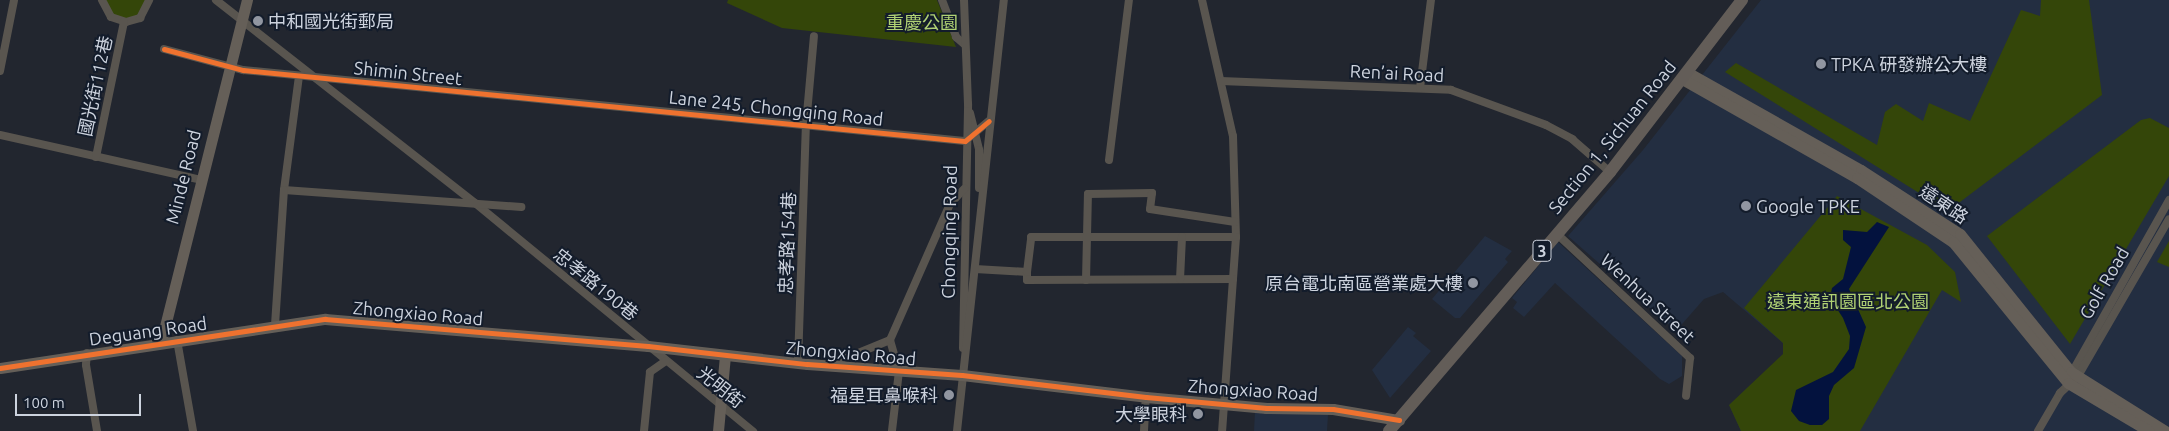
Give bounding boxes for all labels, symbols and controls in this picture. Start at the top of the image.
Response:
place label: 中和國光街郵局 [268,10,394,32]
park label: 重慶公園 [886,11,958,33]
marker: 中和國光街郵局 [252,15,264,27]
street label: 國光街112巷 [74,34,116,138]
place label: TPKA 研發辦公大樓 [1831,53,1987,75]
street label: Section 1, Sichuan Road [1544,56,1680,218]
street label: Shimin Street [353,57,463,89]
marker: TPKA 研發辦公大樓 [1815,58,1827,70]
street label: Ren’ai Road [1349,60,1445,86]
street label: Lane 245, Chongqing Road [668,86,884,130]
street label: Minde Road [161,128,205,226]
street label: Chongqing Road [937,165,961,299]
street label: 遠東路 [1916,180,1972,228]
street label: 忠孝路154巷 [774,191,800,295]
place label: Google TPKE [1756,195,1860,217]
marker: Google TPKE [1740,200,1752,212]
road number: 3 [1532,238,1552,264]
street label: 忠孝路190巷 [549,243,643,325]
street label: Golf Road [2075,243,2133,323]
street label: Wenhua Street [1596,249,1700,347]
place label: 原台電北南區營業處大樓 [1265,272,1463,294]
marker: 原台電北南區營業處大樓 [1467,277,1479,289]
park label: 遠東通訊園區北公園 [1767,290,1929,312]
street label: Zhongxiao Road [352,297,484,329]
street label: Deguang Road [88,312,208,350]
street label: Zhongxiao Road [785,337,917,369]
street label: 光明街 [693,362,749,412]
street label: Zhongxiao Road [1187,375,1319,405]
scale bar [18,384,144,416]
place label: 福星耳鼻喉科 [830,384,938,406]
marker: 福星耳鼻喉科 [942,388,956,402]
text: 100 m [23,394,65,411]
place label: 大學眼科 [1115,403,1187,425]
marker: 大學眼科 [1191,407,1205,421]

